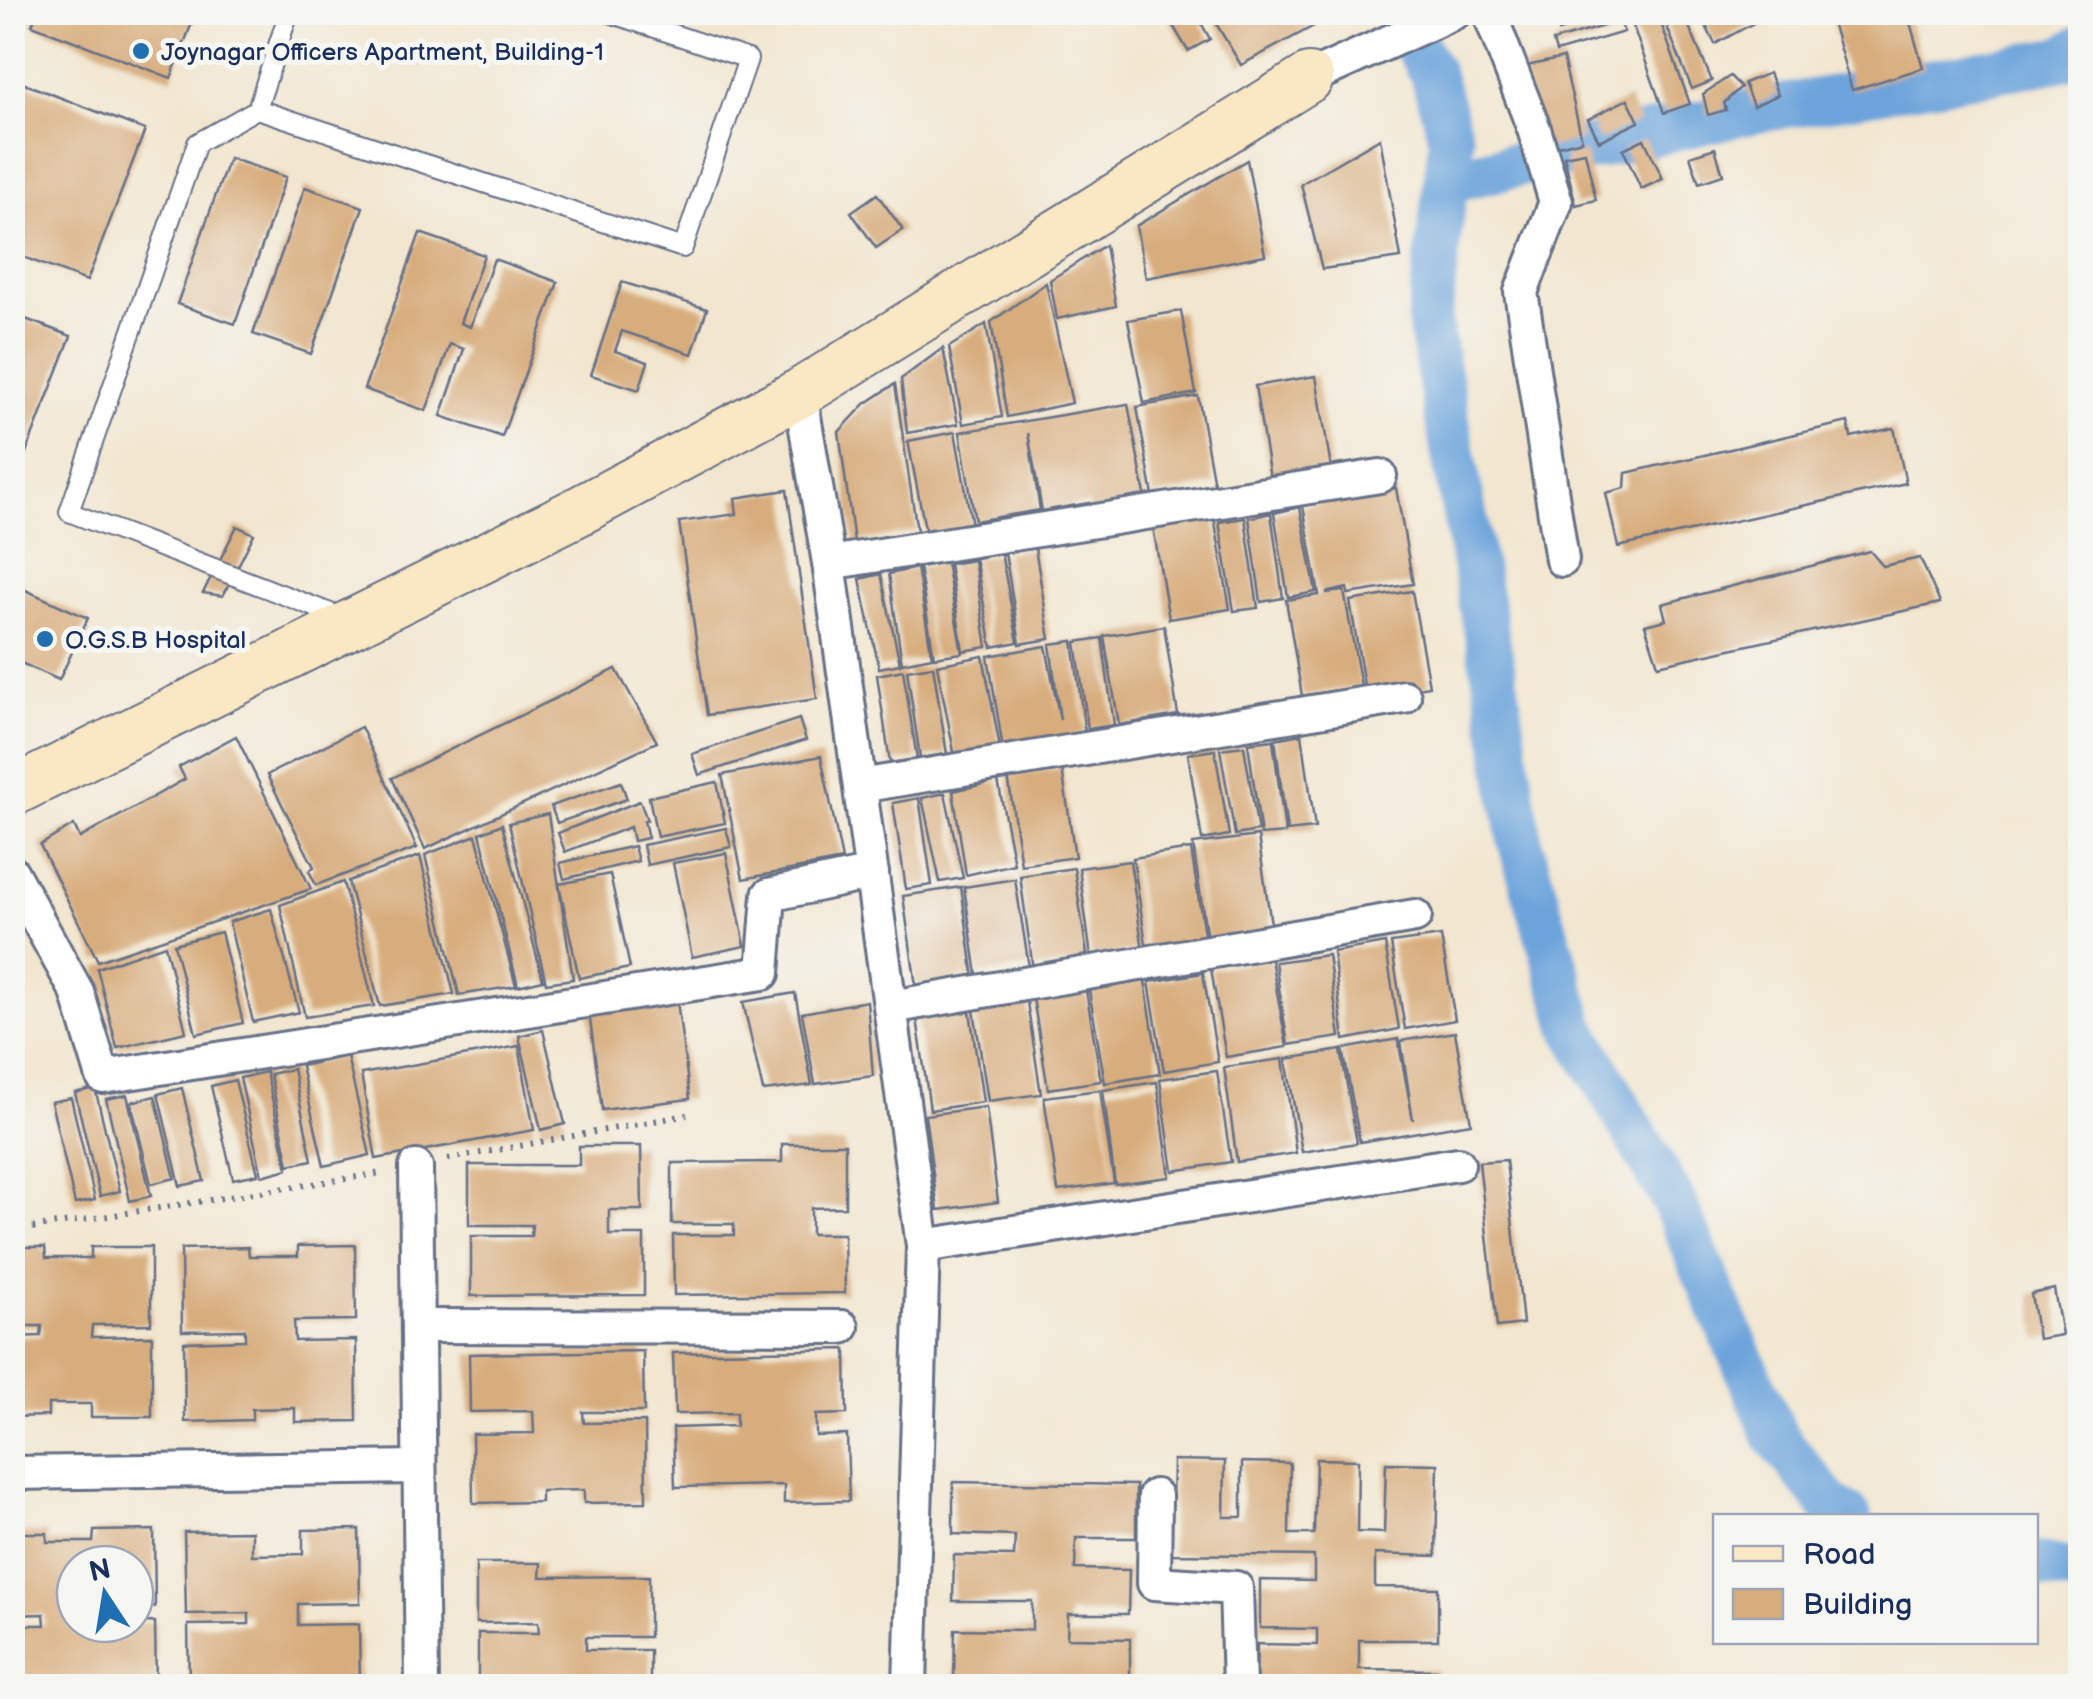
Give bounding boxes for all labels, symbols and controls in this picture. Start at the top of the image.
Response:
place label: Joynagar Officers Apartment, Building-1 [161,37,604,68]
marker: Joynagar Officers Apartment, Building-1 [130,40,152,62]
place label: O.G.S.B Hospital [65,625,246,656]
marker: O.G.S.B Hospital [34,628,56,650]
legend [1713,1514,2038,1644]
text: Road [1803,1537,1876,1573]
north arrow [55,1544,155,1644]
text: N [86,1553,114,1589]
text: Building [1803,1587,1912,1623]

